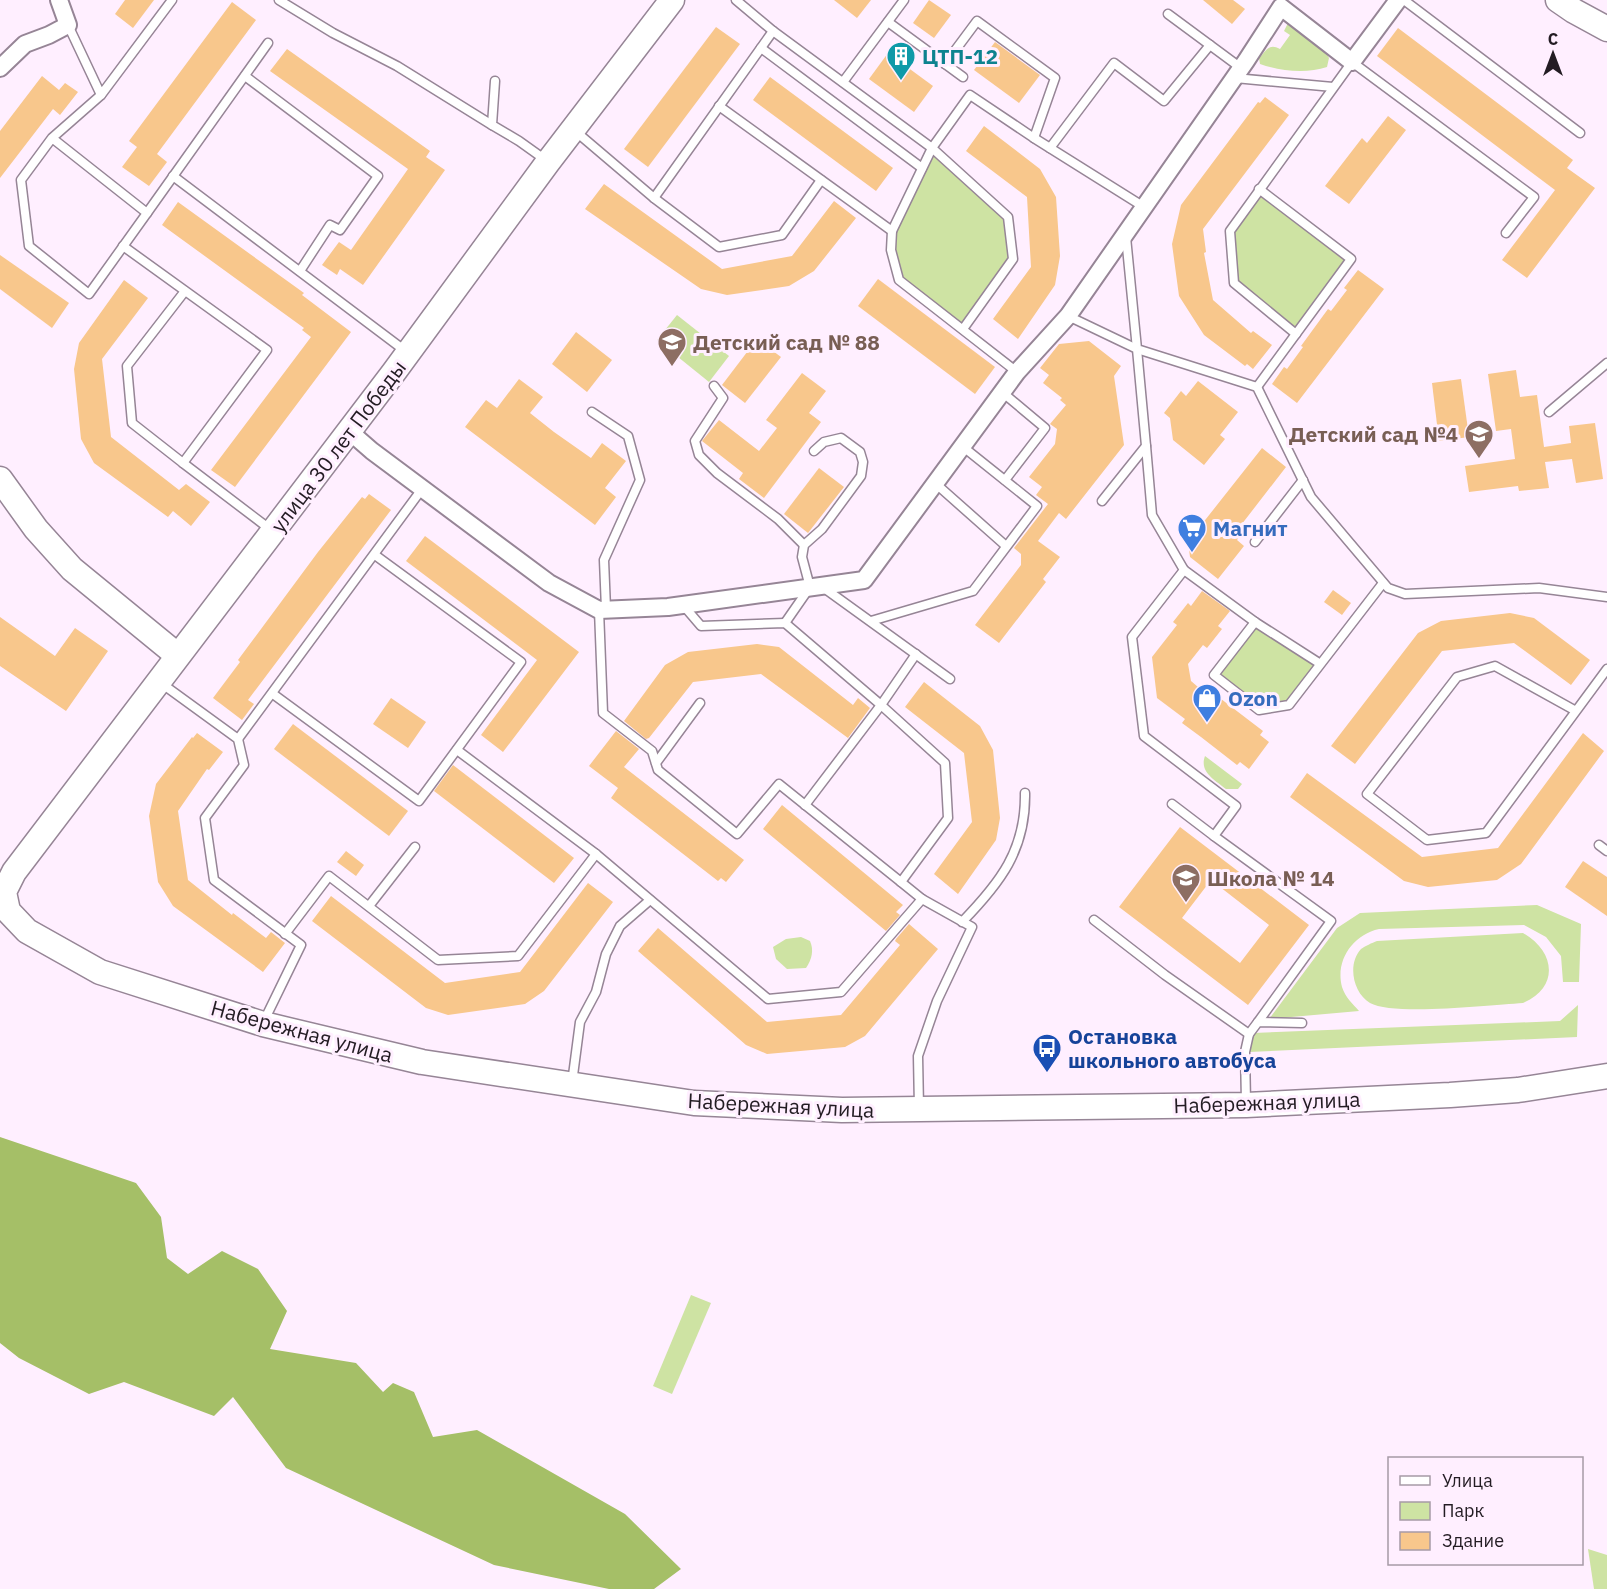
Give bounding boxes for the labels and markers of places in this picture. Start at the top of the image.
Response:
building icon: ЦТП-12 [885,40,917,82]
place label: ЦТП-12 [922,42,998,70]
school or university icon: Детский сад № 88 [656,326,688,368]
place label: Детский сад № 88 [693,328,880,356]
school or university icon: Детский сад №4 [1463,418,1495,460]
place label: Детский сад №4 [1289,420,1458,448]
supermarket icon: Магнит [1176,512,1208,554]
place label: Магнит [1213,514,1288,542]
shop icon: Ozon [1191,682,1223,724]
place label: Ozon [1228,684,1278,712]
school or university icon: Школа № 14 [1170,862,1202,904]
place label: Школа № 14 [1207,864,1335,892]
place label: Остановка школьного автобуса [1068,1022,1276,1074]
bus stop icon: Остановка школьного автобуса [1031,1032,1063,1074]

